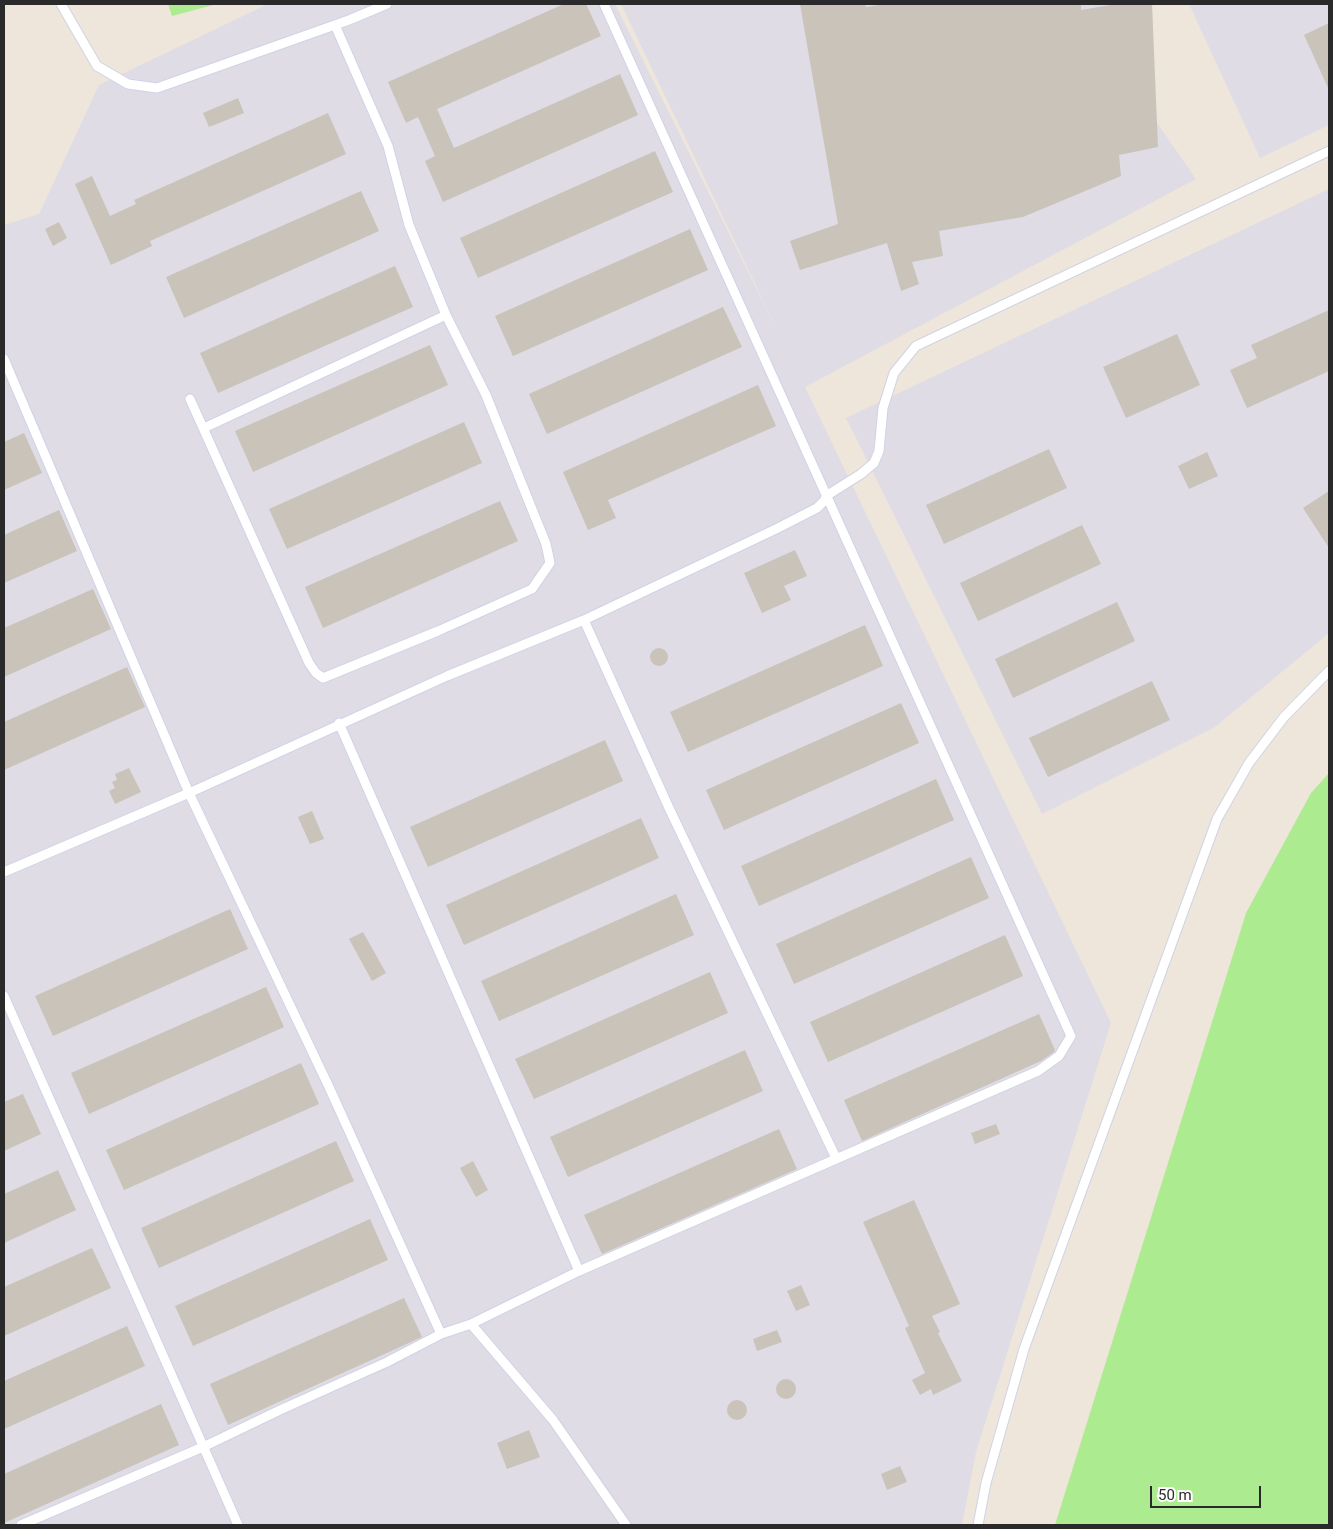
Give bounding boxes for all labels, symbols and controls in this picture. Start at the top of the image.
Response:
scale bar [1153,1476,1264,1508]
text: 50 m [1158,1486,1192,1504]

